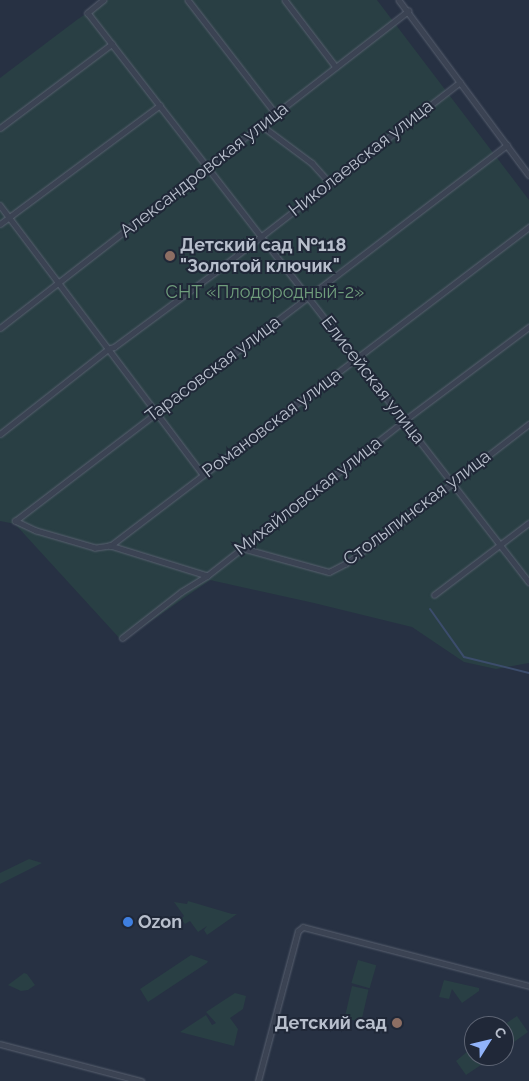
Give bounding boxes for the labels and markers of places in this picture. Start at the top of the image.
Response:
place label: Детский сад №118 "Золотой ключик" [180,235,346,278]
marker: Детский сад №118 "Золотой ключик" [164,250,176,262]
place label: Ozon [138,911,182,933]
marker: Ozon [122,916,134,928]
place label: Детский сад [274,1012,387,1034]
marker: Детский сад [391,1017,403,1029]

